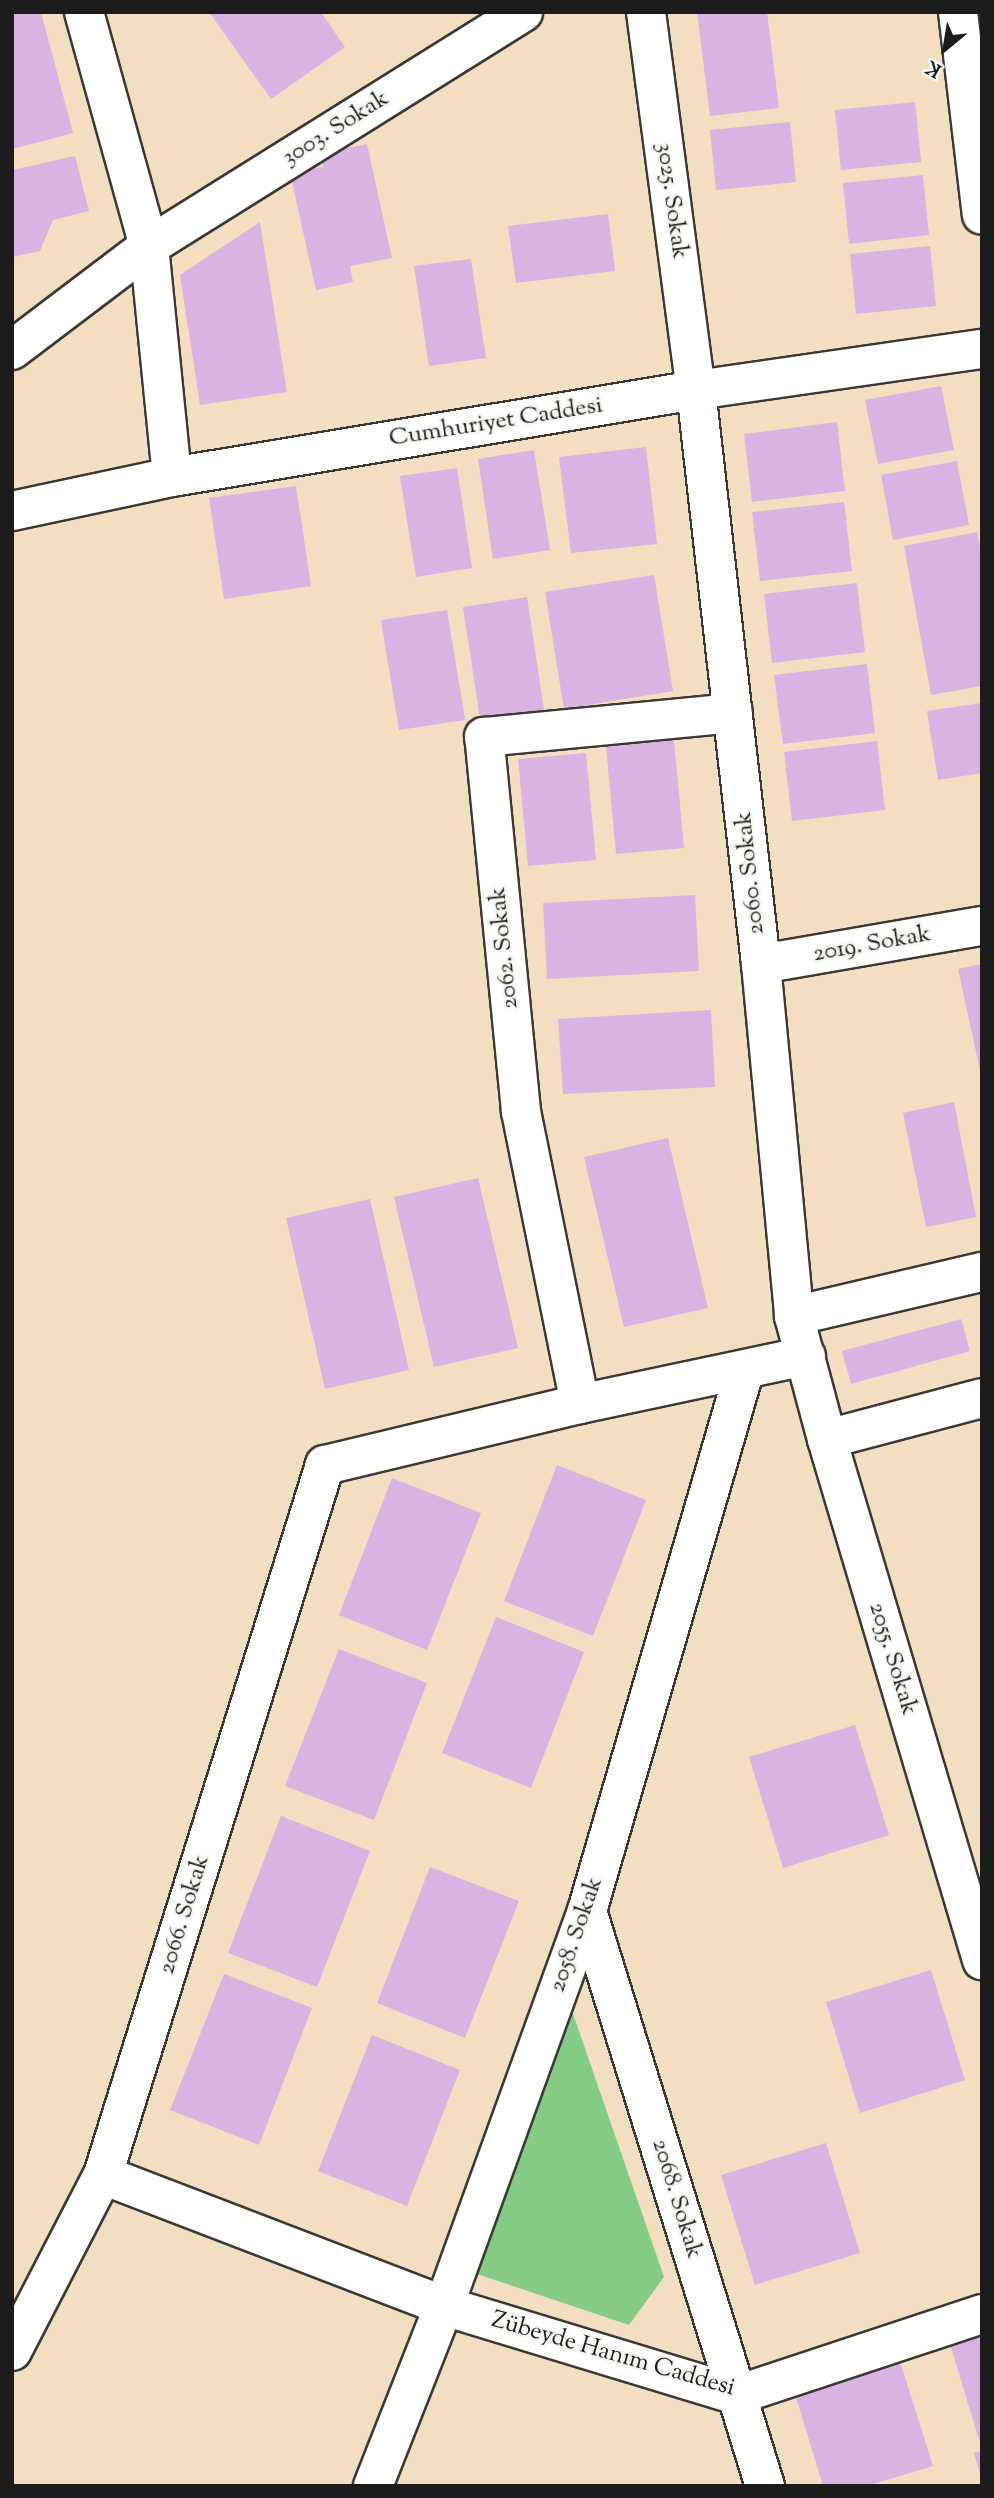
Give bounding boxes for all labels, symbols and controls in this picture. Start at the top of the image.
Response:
north arrow [910,14,980,84]
text: K [922,52,947,83]
street label: 3003. Sokak [277,85,395,173]
street label: 3025. Sokak [649,141,693,261]
street label: Cumhuriyet Caddesi [387,392,605,454]
street label: 2060. Sokak [730,810,772,936]
street label: 2062. Sokak [484,886,526,1010]
street label: 2019. Sokak [811,920,933,970]
street label: 2055. Sokak [861,1599,923,1719]
street label: 2066. Sokak [153,1852,217,1978]
street label: 2058. Sokak [544,1874,610,1996]
street label: 2068. Sokak [644,2136,708,2262]
street label: Zübeyde Hanım Caddesi [488,2306,738,2404]

